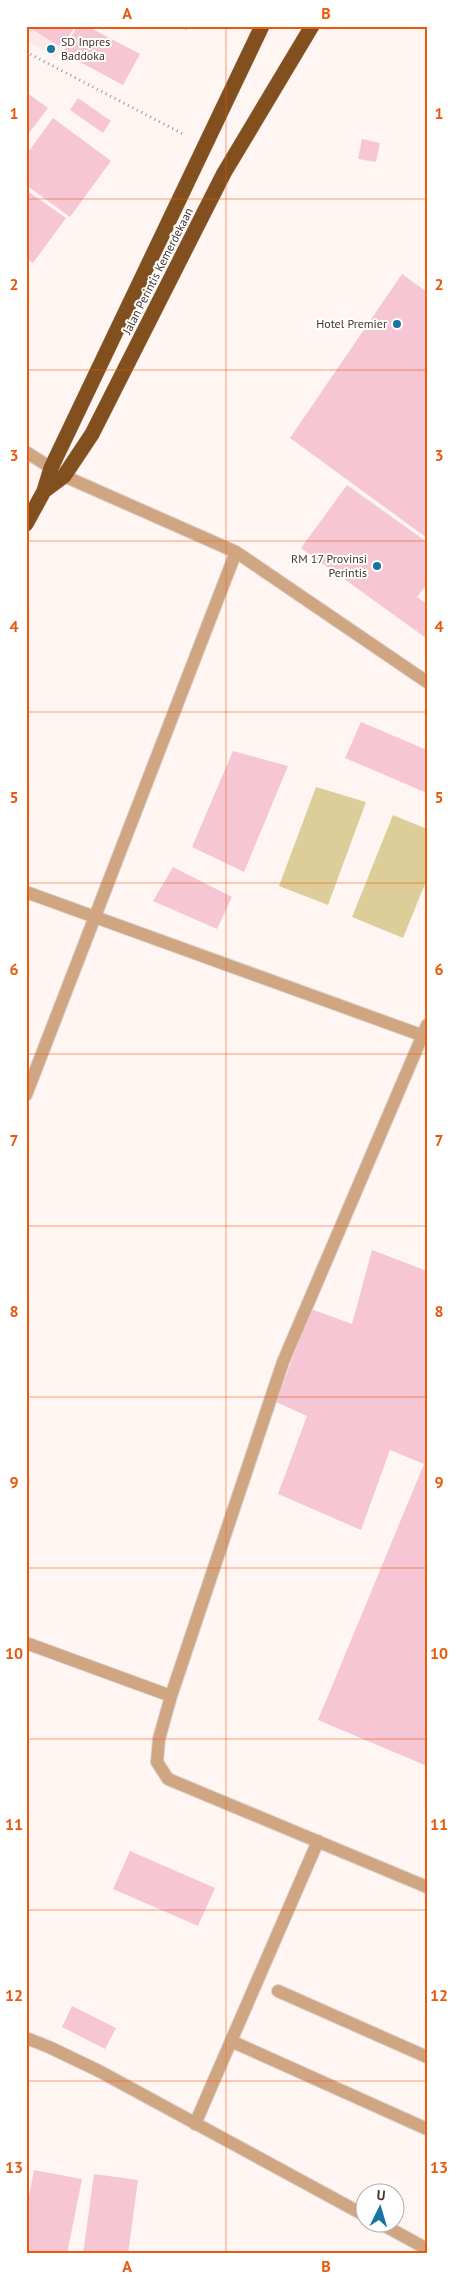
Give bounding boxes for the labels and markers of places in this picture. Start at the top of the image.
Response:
place label: SD Inpres Baddoka [61,34,110,63]
marker: SD Inpres Baddoka [45,43,57,55]
place label: Hotel Premier [316,316,387,331]
marker: Hotel Premier [391,318,403,330]
place label: RM 17 Provinsi Perintis [291,551,367,580]
marker: RM 17 Provinsi Perintis [371,560,383,572]

